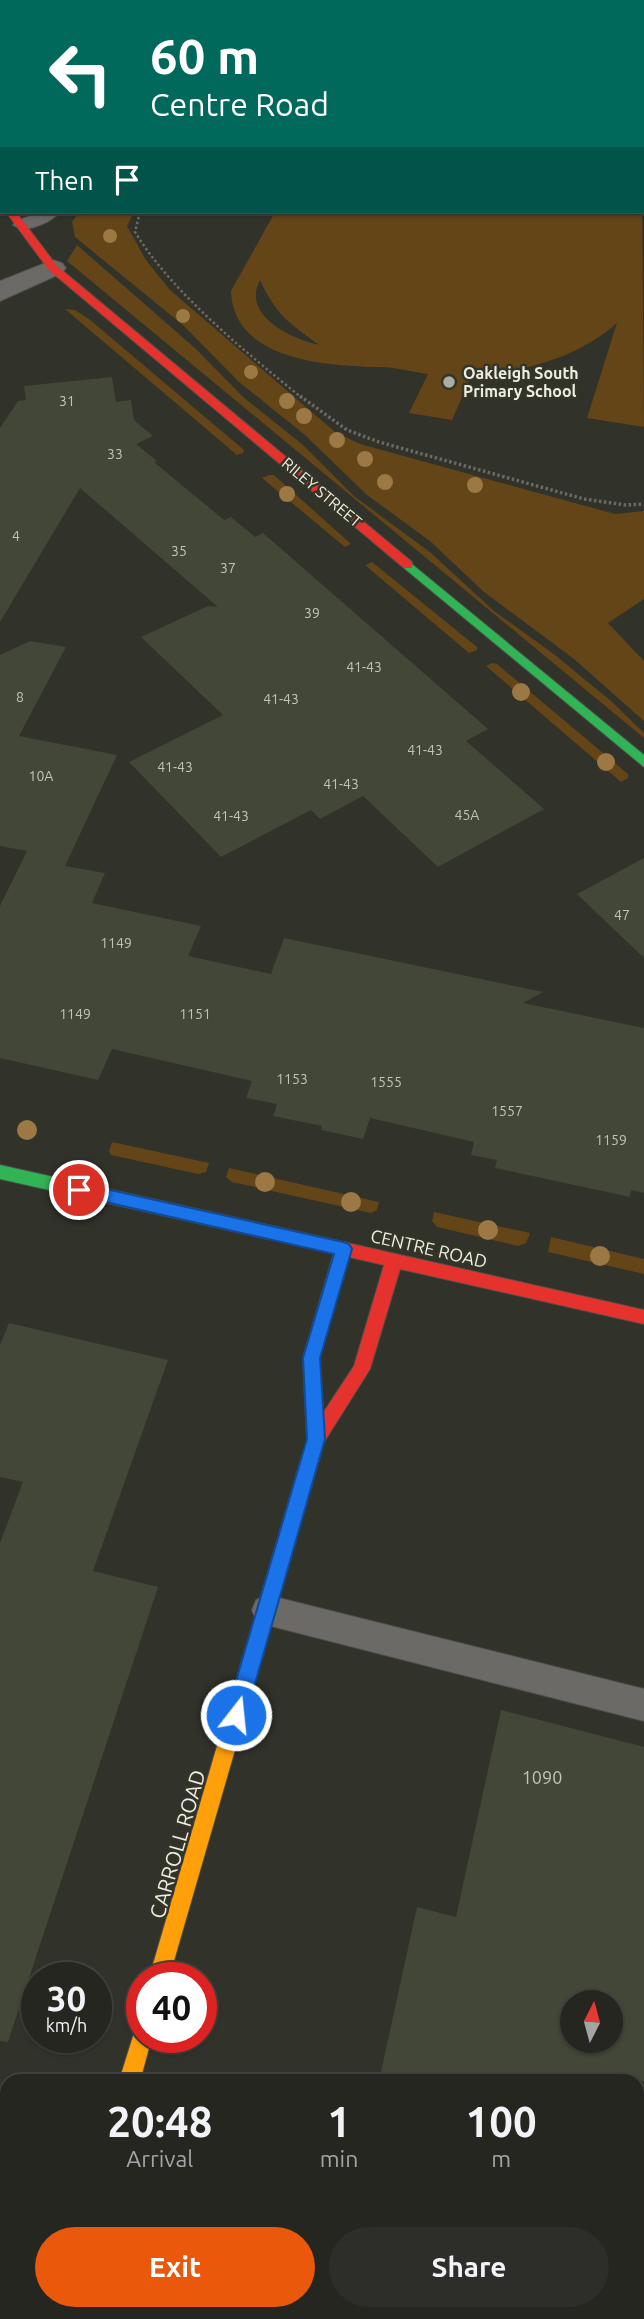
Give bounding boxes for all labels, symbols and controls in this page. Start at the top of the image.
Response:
icon: left [35,28,126,119]
text: 60 m [150,28,259,83]
text: Centre Road [150,86,329,122]
icon: arrive [108,161,146,199]
text: Then [35,166,94,195]
place label: Oakleigh South Primary School [463,364,579,400]
marker: Oakleigh South Primary School [441,374,457,390]
house number: 31 [59,393,75,409]
house number: 33 [107,446,123,462]
street label: RILEY STREET [279,454,365,531]
house number: 4 [12,528,20,544]
house number: 35 [171,543,187,559]
house number: 37 [220,560,236,576]
house number: 39 [304,605,320,621]
house number: 41-43 [346,659,382,675]
house number: 8 [16,689,24,705]
house number: 41-43 [263,691,299,707]
house number: 41-43 [407,742,443,758]
house number: 41-43 [157,759,193,775]
house number: 10A [29,768,53,784]
house number: 41-43 [323,776,359,792]
house number: 45A [455,807,479,823]
house number: 41-43 [213,808,249,824]
house number: 47 [614,907,630,923]
house number: 1149 [100,935,132,951]
house number: 1149 [59,1006,91,1022]
house number: 1151 [179,1006,211,1022]
house number: 1153 [276,1071,308,1087]
house number: 1555 [370,1074,402,1090]
house number: 1557 [491,1103,523,1119]
house number: 1159 [595,1132,627,1148]
pin [49,1160,109,1220]
icon: arrive [60,1171,98,1209]
street label: CENTRE ROAD [369,1225,489,1271]
position arrow [199,1678,273,1752]
street label: CARROLL ROAD [144,1767,210,1921]
house number: 1090 [522,1767,562,1787]
speed limit sign: 40 [126,1962,217,2053]
text: 30 [47,1978,86,2018]
north arrow [560,1990,623,2053]
map controls [560,1990,623,2053]
text: km/h [46,2015,87,2035]
text: 20:48 [107,2098,212,2145]
text: 1 [327,2098,351,2145]
text: 100 [466,2098,537,2145]
text: Arrival [126,2146,193,2171]
text: min [320,2146,358,2171]
text: m [491,2146,511,2171]
button: Exit [35,2227,315,2307]
button: Share [329,2227,609,2307]

